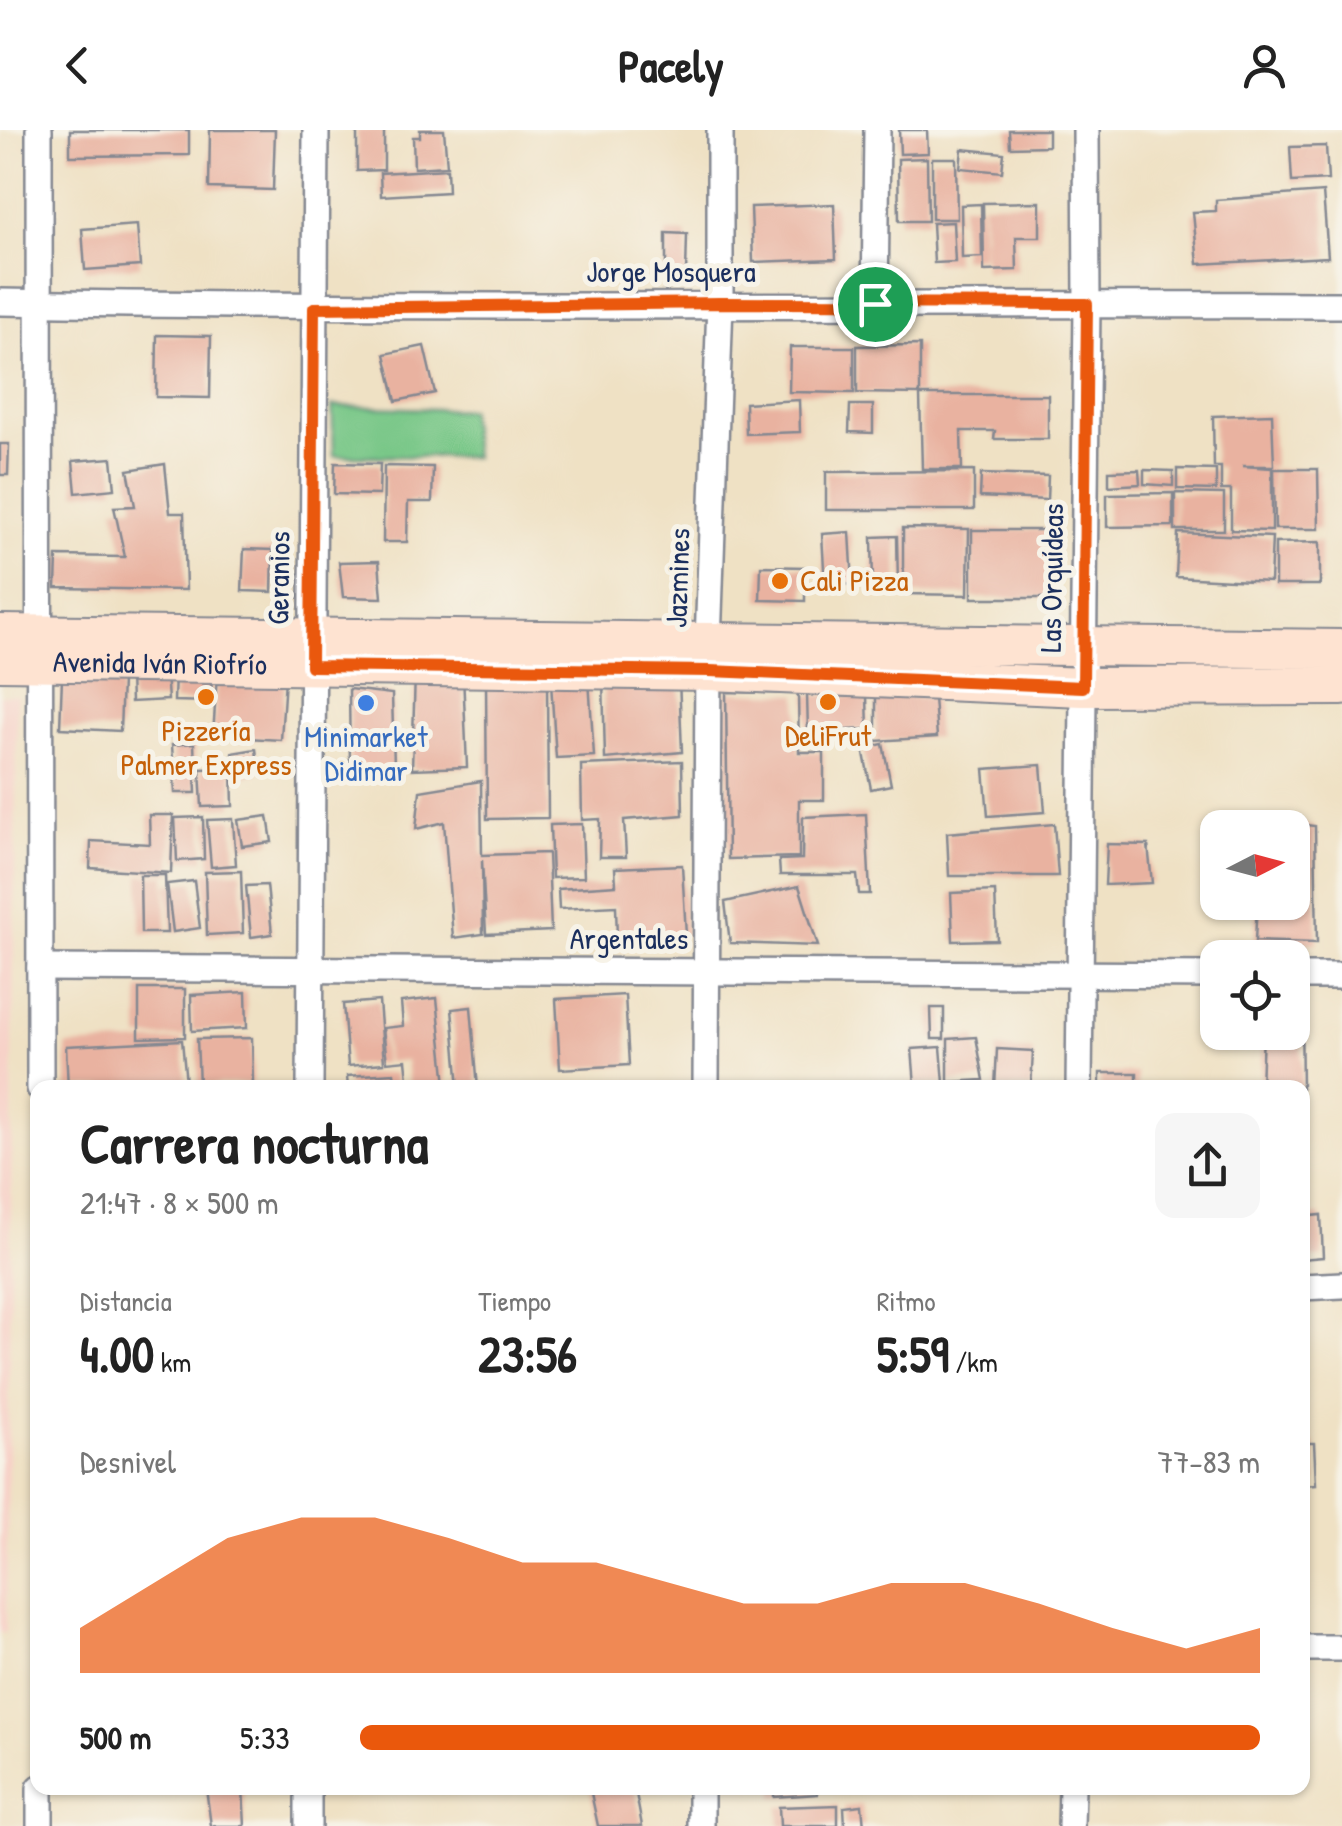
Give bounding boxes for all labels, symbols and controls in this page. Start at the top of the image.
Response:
text: Pacely [618,35,724,96]
icon: back [50,38,105,93]
icon: person [1237,38,1292,93]
street label: Jorge Mosquera [586,251,756,291]
pin [833,262,918,347]
icon: arrive [848,277,903,332]
street label: Las Orquídeas [1030,503,1072,653]
street label: Jazmines [655,527,699,629]
street label: Geranios [257,531,299,625]
place label: Cali Pizza [800,560,909,600]
marker: Cali Pizza [769,570,791,592]
street label: Avenida Iván Riofrío [53,641,267,684]
marker: Pizzería Palmer Express [195,686,217,708]
marker: DeliFrut [817,691,839,713]
marker: Minimarket Didimar [355,692,377,714]
place label: Pizzería Palmer Express [120,710,292,784]
place label: DeliFrut [785,715,872,755]
place label: Minimarket Didimar [304,716,428,790]
north arrow [1200,810,1310,920]
map controls [1200,810,1310,1050]
street label: Argentales [570,918,688,958]
button: locate [1200,940,1310,1050]
text: Carrera nocturna [80,1106,428,1180]
button: share [1155,1113,1260,1218]
text: 21:47 · 8 × 500 m [80,1181,279,1224]
text: Distancia [80,1282,172,1320]
text: Tiempo [478,1282,551,1320]
text: Ritmo [877,1282,936,1320]
text: 4.00 [80,1320,154,1388]
text: 23:56 [478,1320,577,1388]
text: 5:59 [877,1320,949,1388]
text: km [154,1343,191,1381]
text: /km [949,1343,998,1381]
text: Desnivel [80,1440,176,1483]
text: 77–83 m [1158,1440,1260,1483]
text: 500 m [80,1716,151,1759]
text: 5:33 [240,1716,290,1759]

